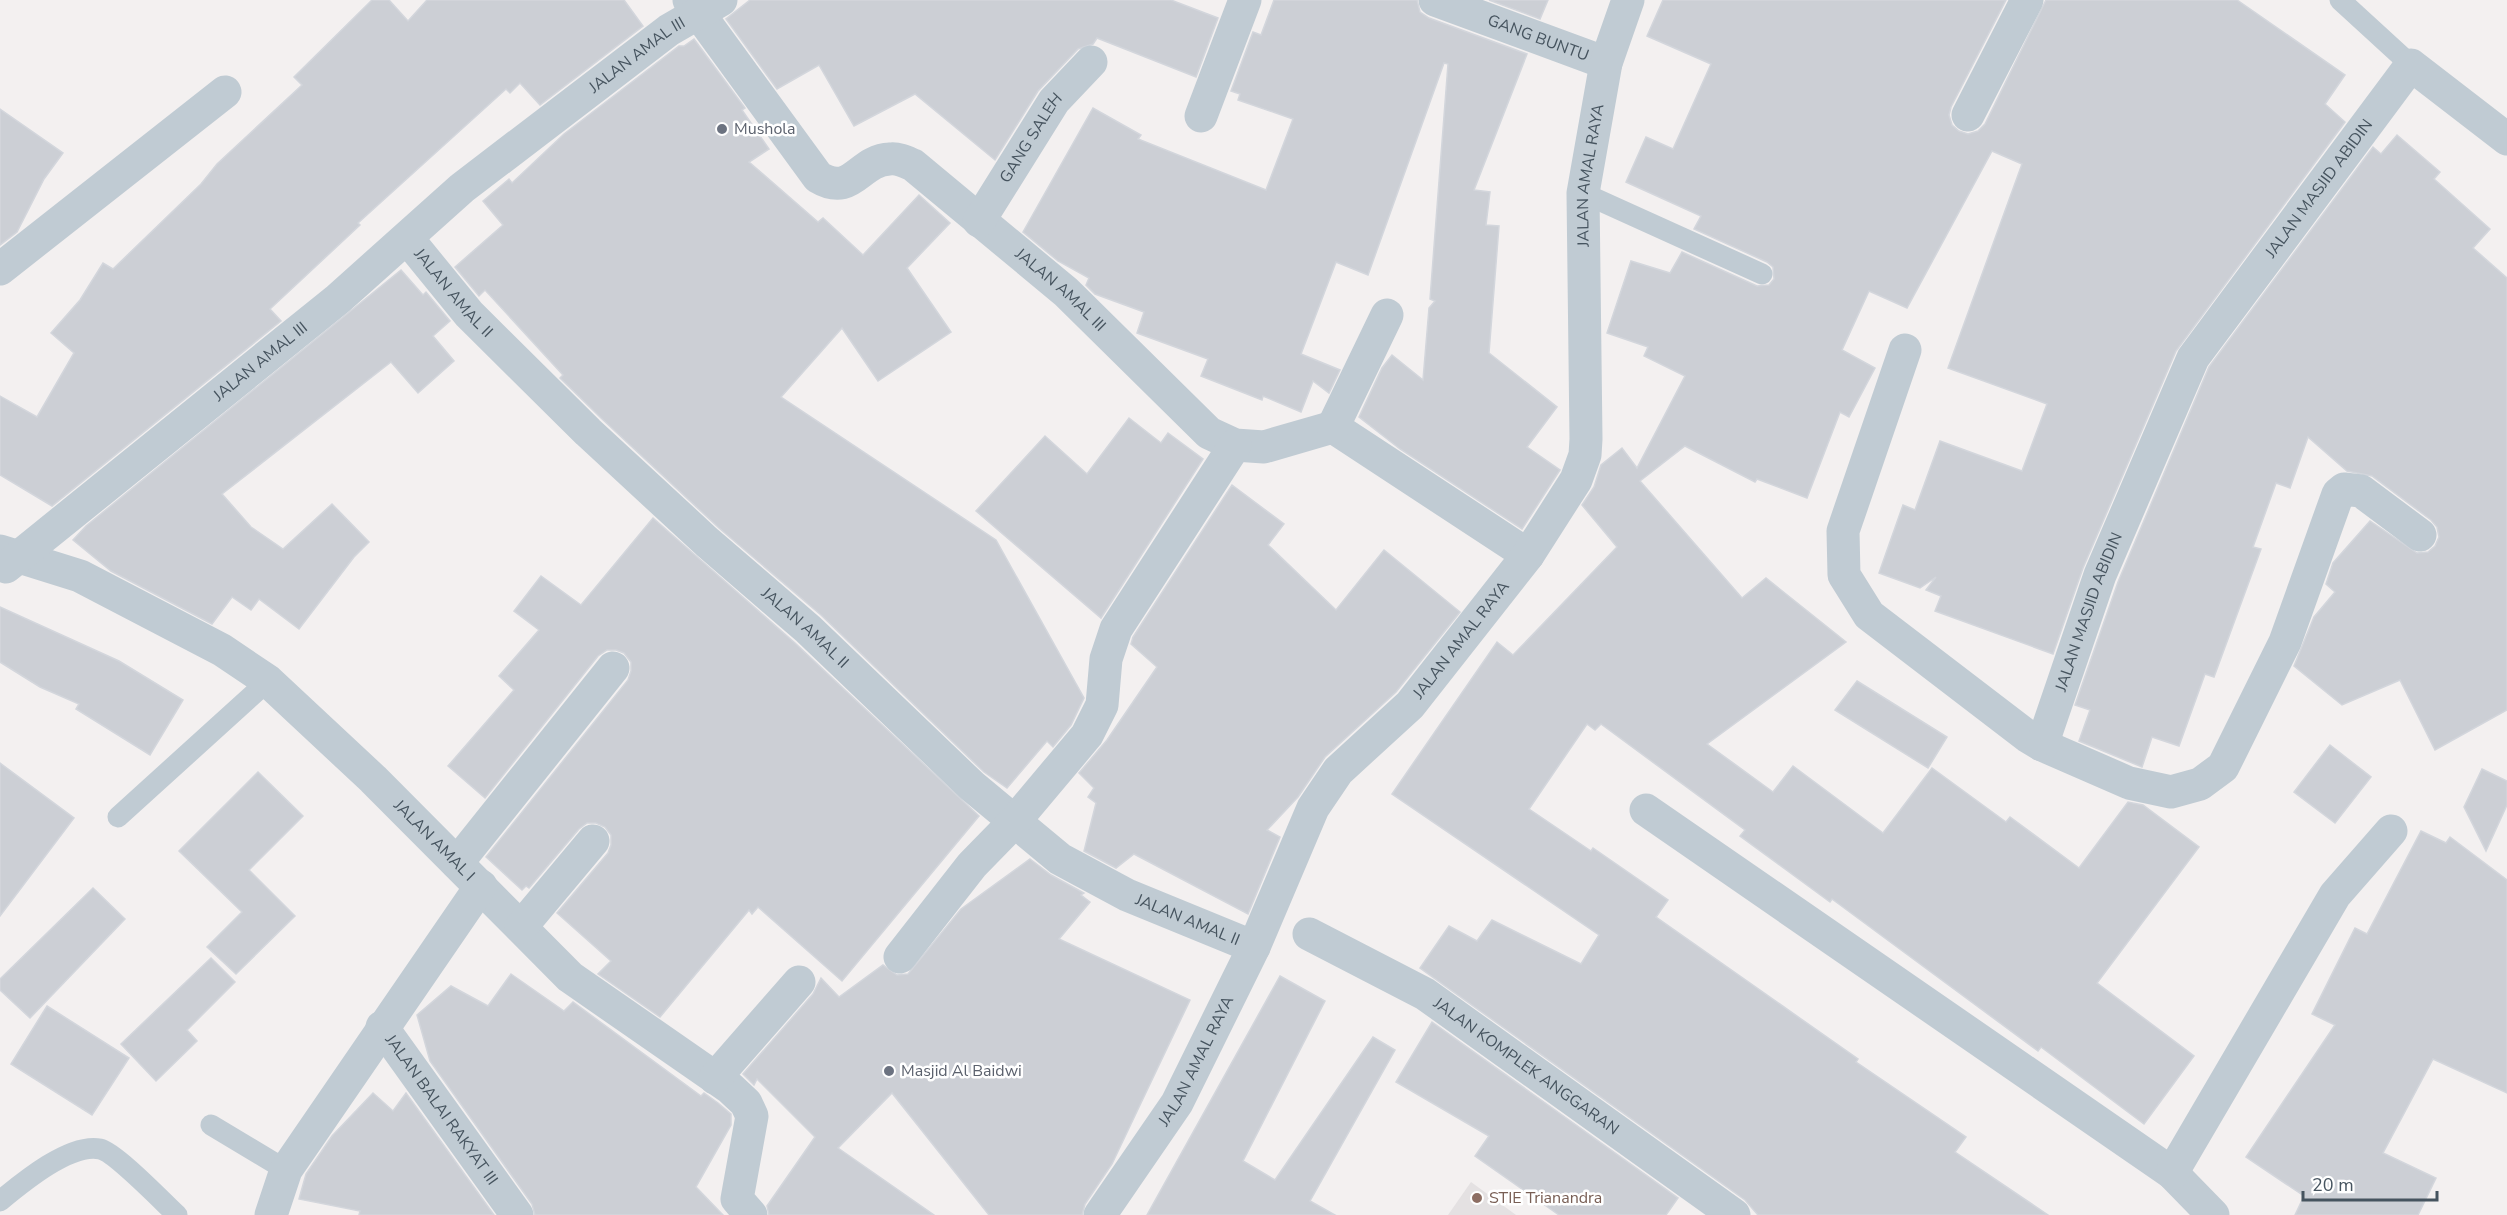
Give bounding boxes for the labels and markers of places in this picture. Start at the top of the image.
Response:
place label: Mushola [734,118,796,140]
marker: Mushola [715,122,729,136]
place label: Masjid Al Baidwi [901,1060,1022,1082]
marker: Masjid Al Baidwi [882,1064,896,1078]
place label: STIE Trianandra [1489,1187,1602,1209]
marker: STIE Trianandra [1470,1191,1484,1205]

